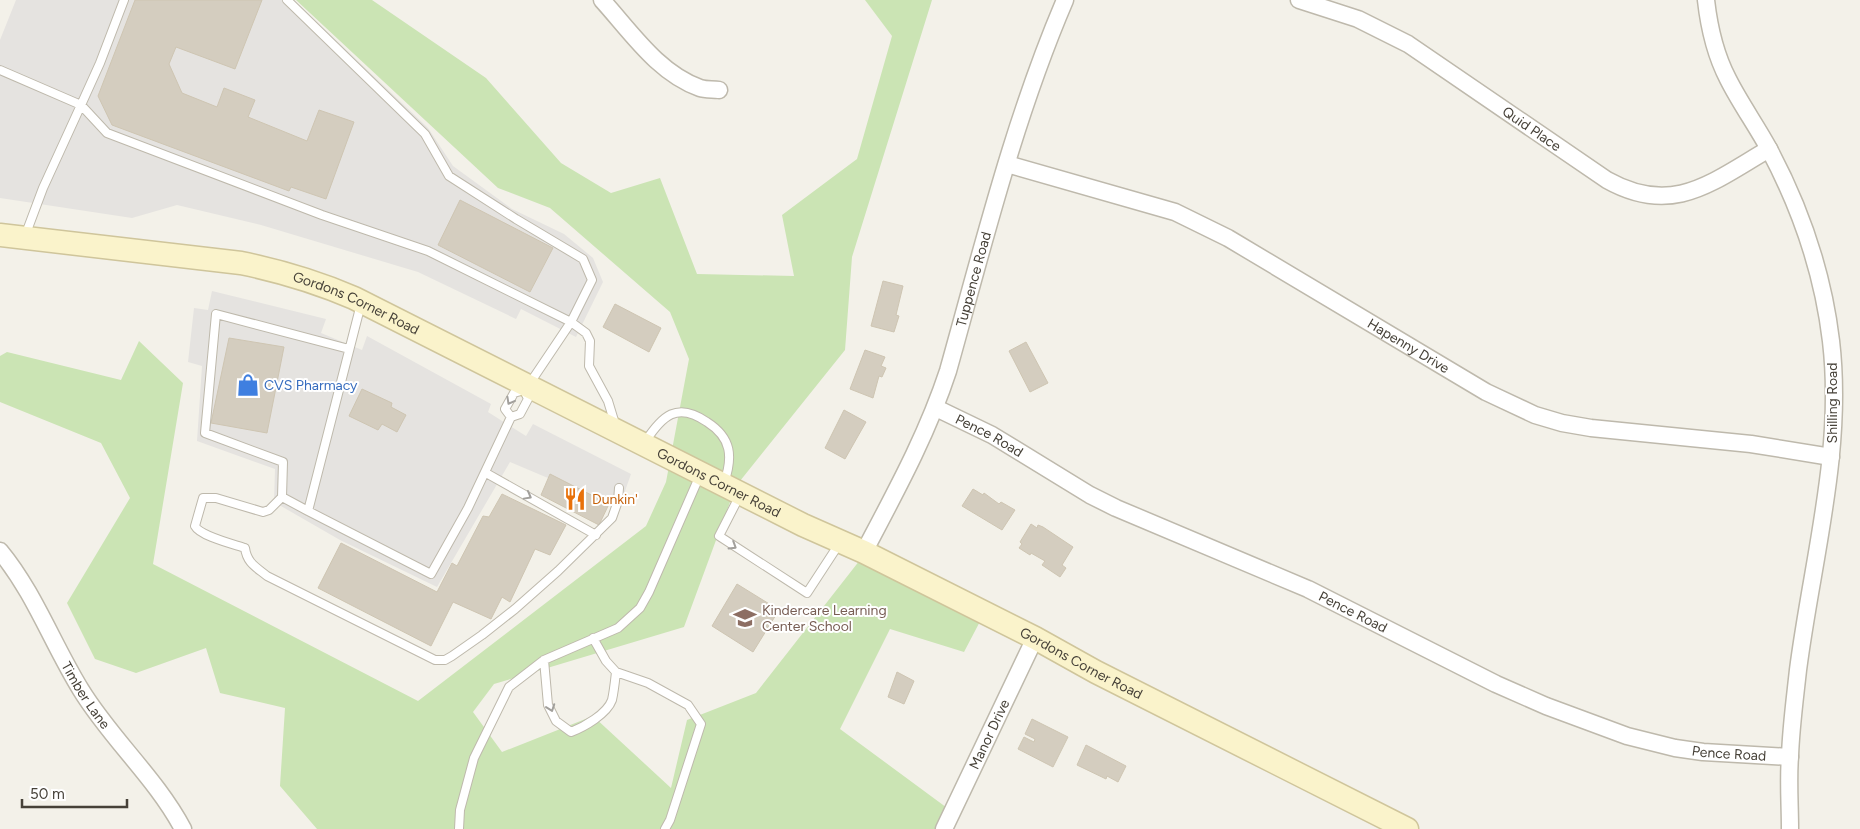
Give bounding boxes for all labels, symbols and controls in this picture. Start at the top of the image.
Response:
street label: Quid Place [1499,103,1564,155]
street label: Tuppence Road [953,230,995,329]
street label: Gordons Corner Road [291,268,422,339]
street label: Hapenny Drive [1364,315,1453,377]
street label: Shilling Road [1824,363,1841,443]
shop icon: CVS Pharmacy [235,372,261,398]
place label: CVS Pharmacy [264,377,358,394]
one-way arrow [506,395,516,404]
street label: Pence Road [953,411,1026,461]
street label: Gordons Corner Road [654,445,783,521]
restaurant icon: Dunkin' [562,486,588,512]
one-way arrow [523,490,532,500]
place label: Dunkin' [592,491,638,508]
one-way arrow [728,539,737,549]
street label: Pence Road [1316,588,1390,637]
place label: Kindercare Learning Center School [762,602,887,635]
school or university icon: Kindercare Learning Center School [732,605,758,631]
street label: Gordons Corner Road [1017,624,1145,703]
street label: Timber Lane [57,659,114,733]
street label: Manor Drive [966,696,1014,772]
one-way arrow [545,703,555,712]
street label: Pence Road [1691,743,1767,765]
scale bar [22,776,128,808]
text: 50 m [30,785,65,803]

